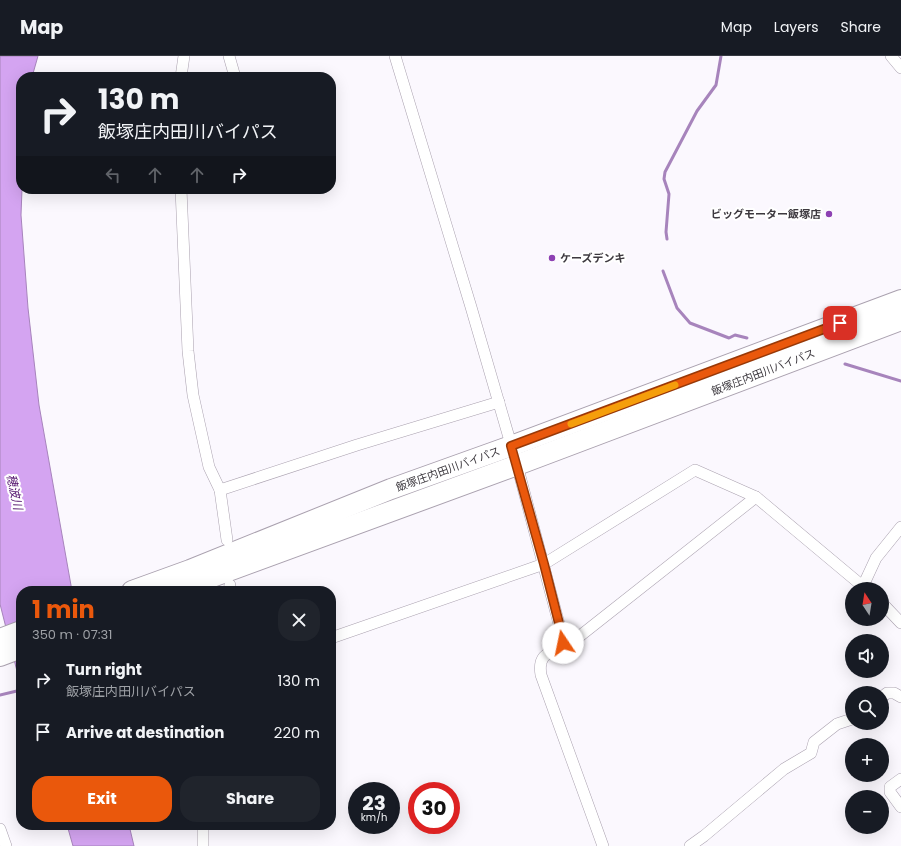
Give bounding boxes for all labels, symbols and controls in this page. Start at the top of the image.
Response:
text: Map [20,14,63,41]
text: Map [721,17,752,37]
text: Layers [774,17,818,37]
text: Share [840,17,881,37]
text: 130 m [98,80,179,119]
icon: right [32,88,84,140]
text: 飯塚庄内田川バイパス [98,119,278,144]
icon: left [102,164,124,186]
icon: ahead [144,164,166,186]
icon: ahead [186,164,208,186]
icon: right [228,164,250,186]
place label: ビッグモーター飯塚店 [711,206,821,222]
marker: ビッグモーター飯塚店 [824,209,834,219]
place label: ケーズデンキ [560,250,625,266]
marker: ケーズデンキ [547,253,557,263]
pin [823,306,857,340]
icon: arrive [829,312,851,334]
street label: 飯塚庄内田川バイパス [709,345,817,399]
street label: 飯塚庄内田川バイパス [394,443,502,495]
water label: 穂波川 [3,473,27,513]
north arrow [845,582,889,626]
map controls [845,582,889,834]
text: 1 min [32,593,95,626]
button: close [278,599,320,641]
position arrow [542,622,584,664]
text: 350 m · 07:31 [32,625,112,644]
button: sound [845,634,889,678]
text: Turn right [66,659,142,680]
icon: right [32,669,54,691]
text: 130 m [277,670,320,691]
text: 飯塚庄内田川バイパス [66,682,196,701]
button: search [845,686,889,730]
icon: arrive [32,721,54,743]
text: Arrive at destination [66,722,224,743]
text: 220 m [274,722,320,743]
button: + [845,738,889,782]
button: Exit [32,776,172,822]
button: Share [180,776,320,822]
speed limit sign: 30 [408,782,460,834]
text: 23 [362,789,386,817]
button: − [845,790,889,834]
text: km/h [361,810,387,825]

